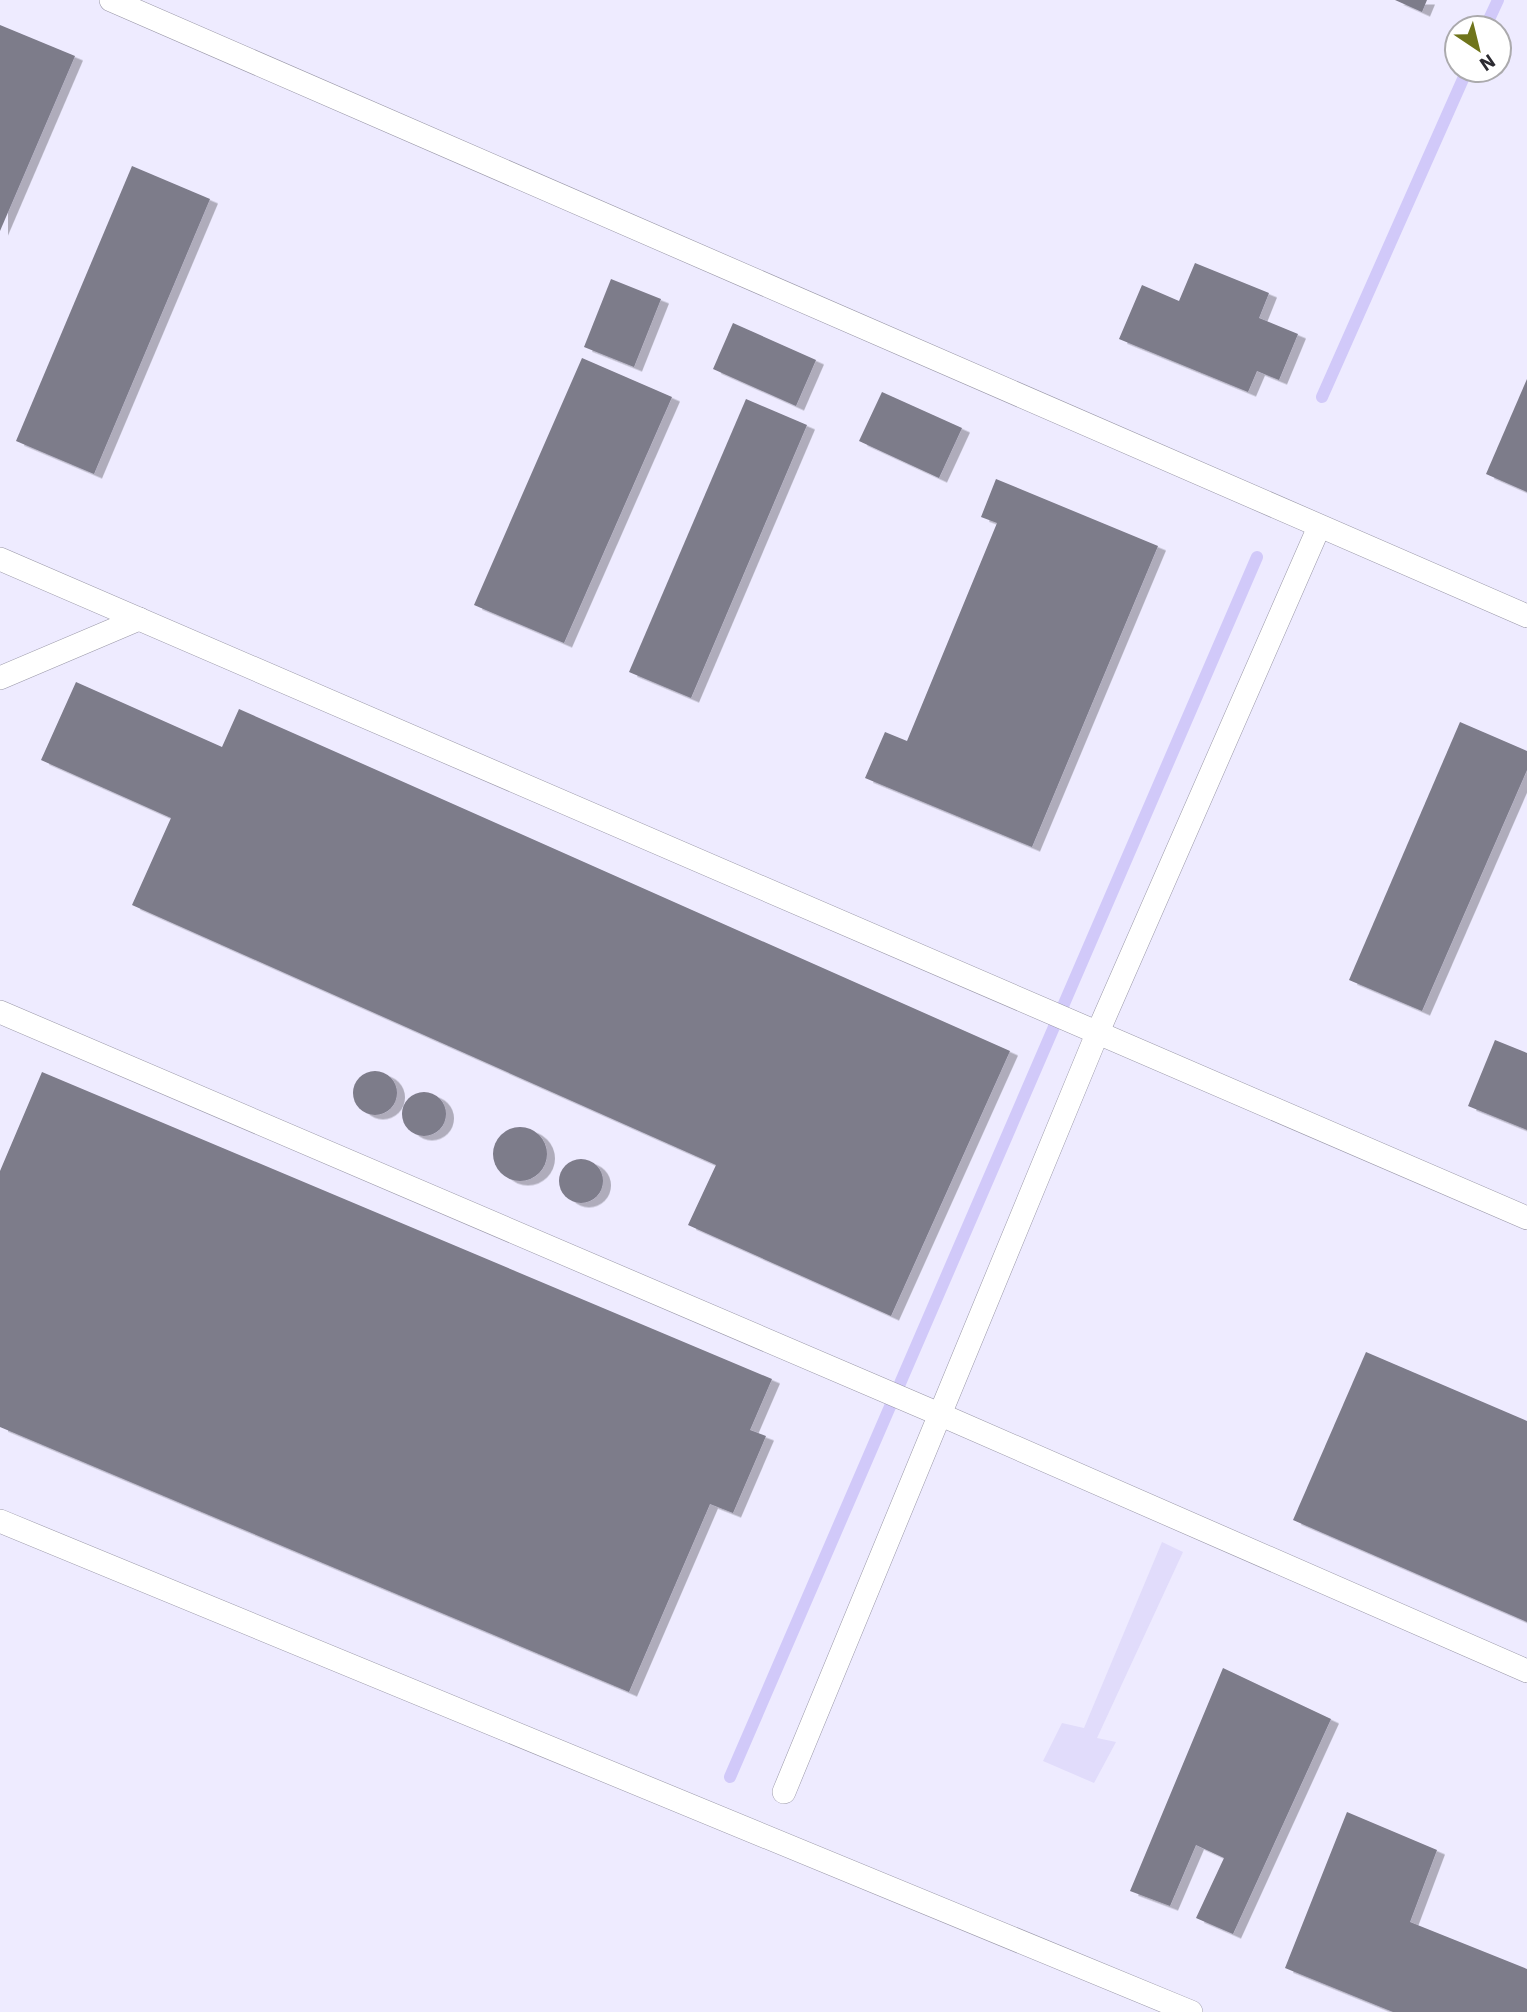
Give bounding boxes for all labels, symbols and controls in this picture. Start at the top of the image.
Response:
north arrow [1443,14,1513,84]
text: N [1475,49,1500,77]

